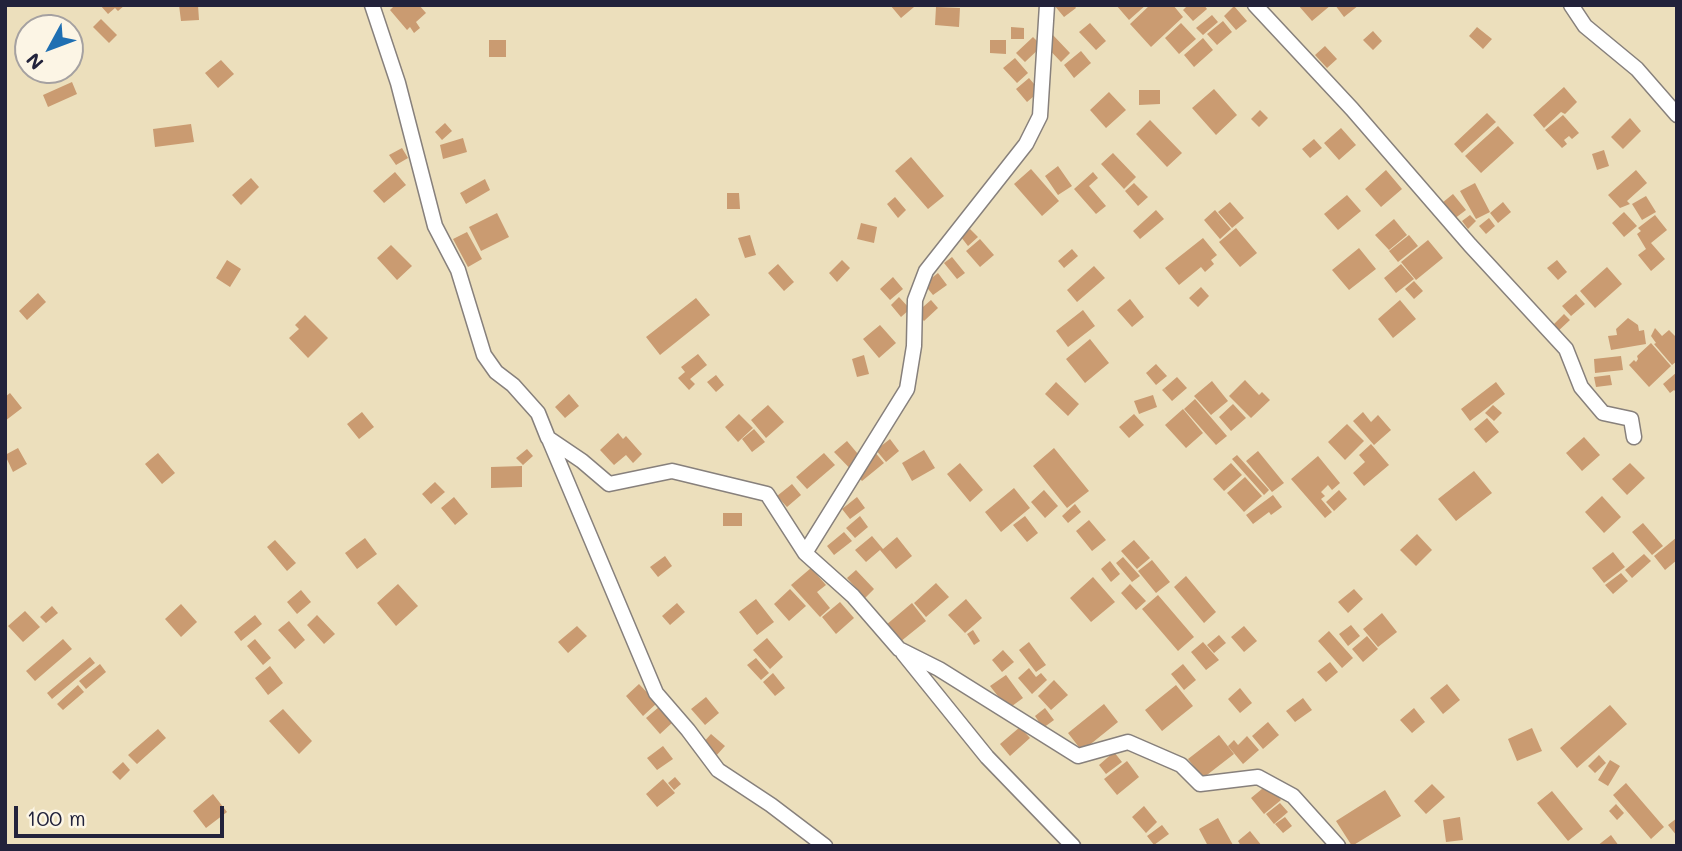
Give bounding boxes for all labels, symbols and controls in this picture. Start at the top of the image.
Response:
north arrow [14,14,84,84]
text: N [20,48,48,75]
scale bar [18,792,228,836]
text: 100 m [27,804,86,831]

